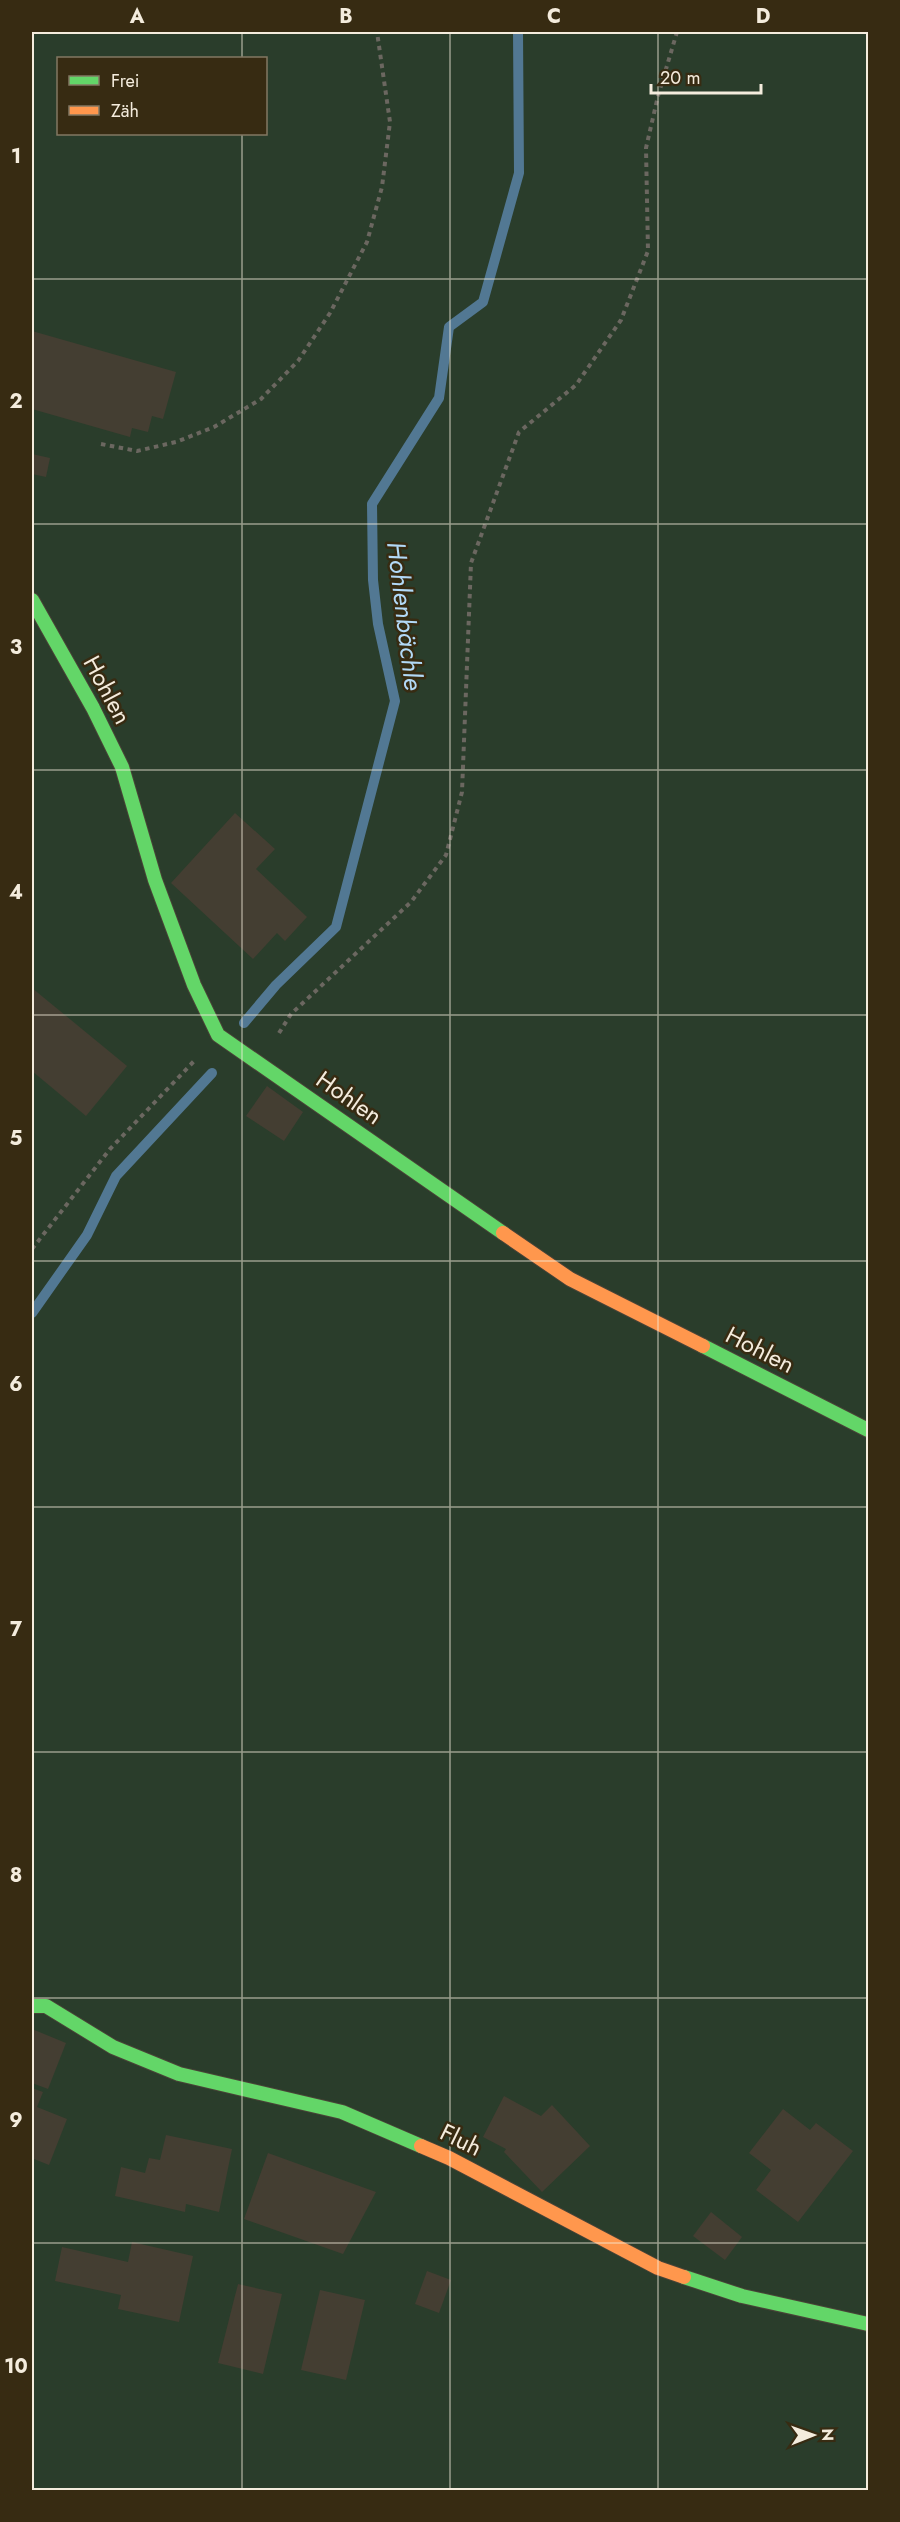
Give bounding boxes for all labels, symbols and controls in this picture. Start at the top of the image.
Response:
text: A [129,2,145,31]
text: B [339,2,353,31]
text: C [547,2,561,31]
text: D [756,2,770,31]
legend [57,57,267,135]
scale bar [651,57,760,95]
text: 20 m [660,65,700,91]
text: Frei [111,68,140,94]
text: Zäh [111,98,139,124]
text: 1 [11,142,21,171]
text: 2 [9,387,23,416]
water label: Hohlenbächle [377,539,433,693]
text: 3 [10,633,22,662]
street label: Hohlen [75,649,140,730]
text: 4 [9,878,23,907]
street label: Hohlen [309,1062,389,1133]
text: 5 [10,1124,23,1153]
street label: Hohlen [720,1317,801,1382]
text: 6 [9,1370,23,1399]
text: 7 [10,1615,23,1644]
text: 8 [10,1861,22,1890]
text: 9 [9,2106,23,2135]
street label: Fluh [434,2114,488,2165]
text: 10 [4,2352,28,2381]
north arrow [783,2405,843,2465]
text: N [816,2428,839,2441]

